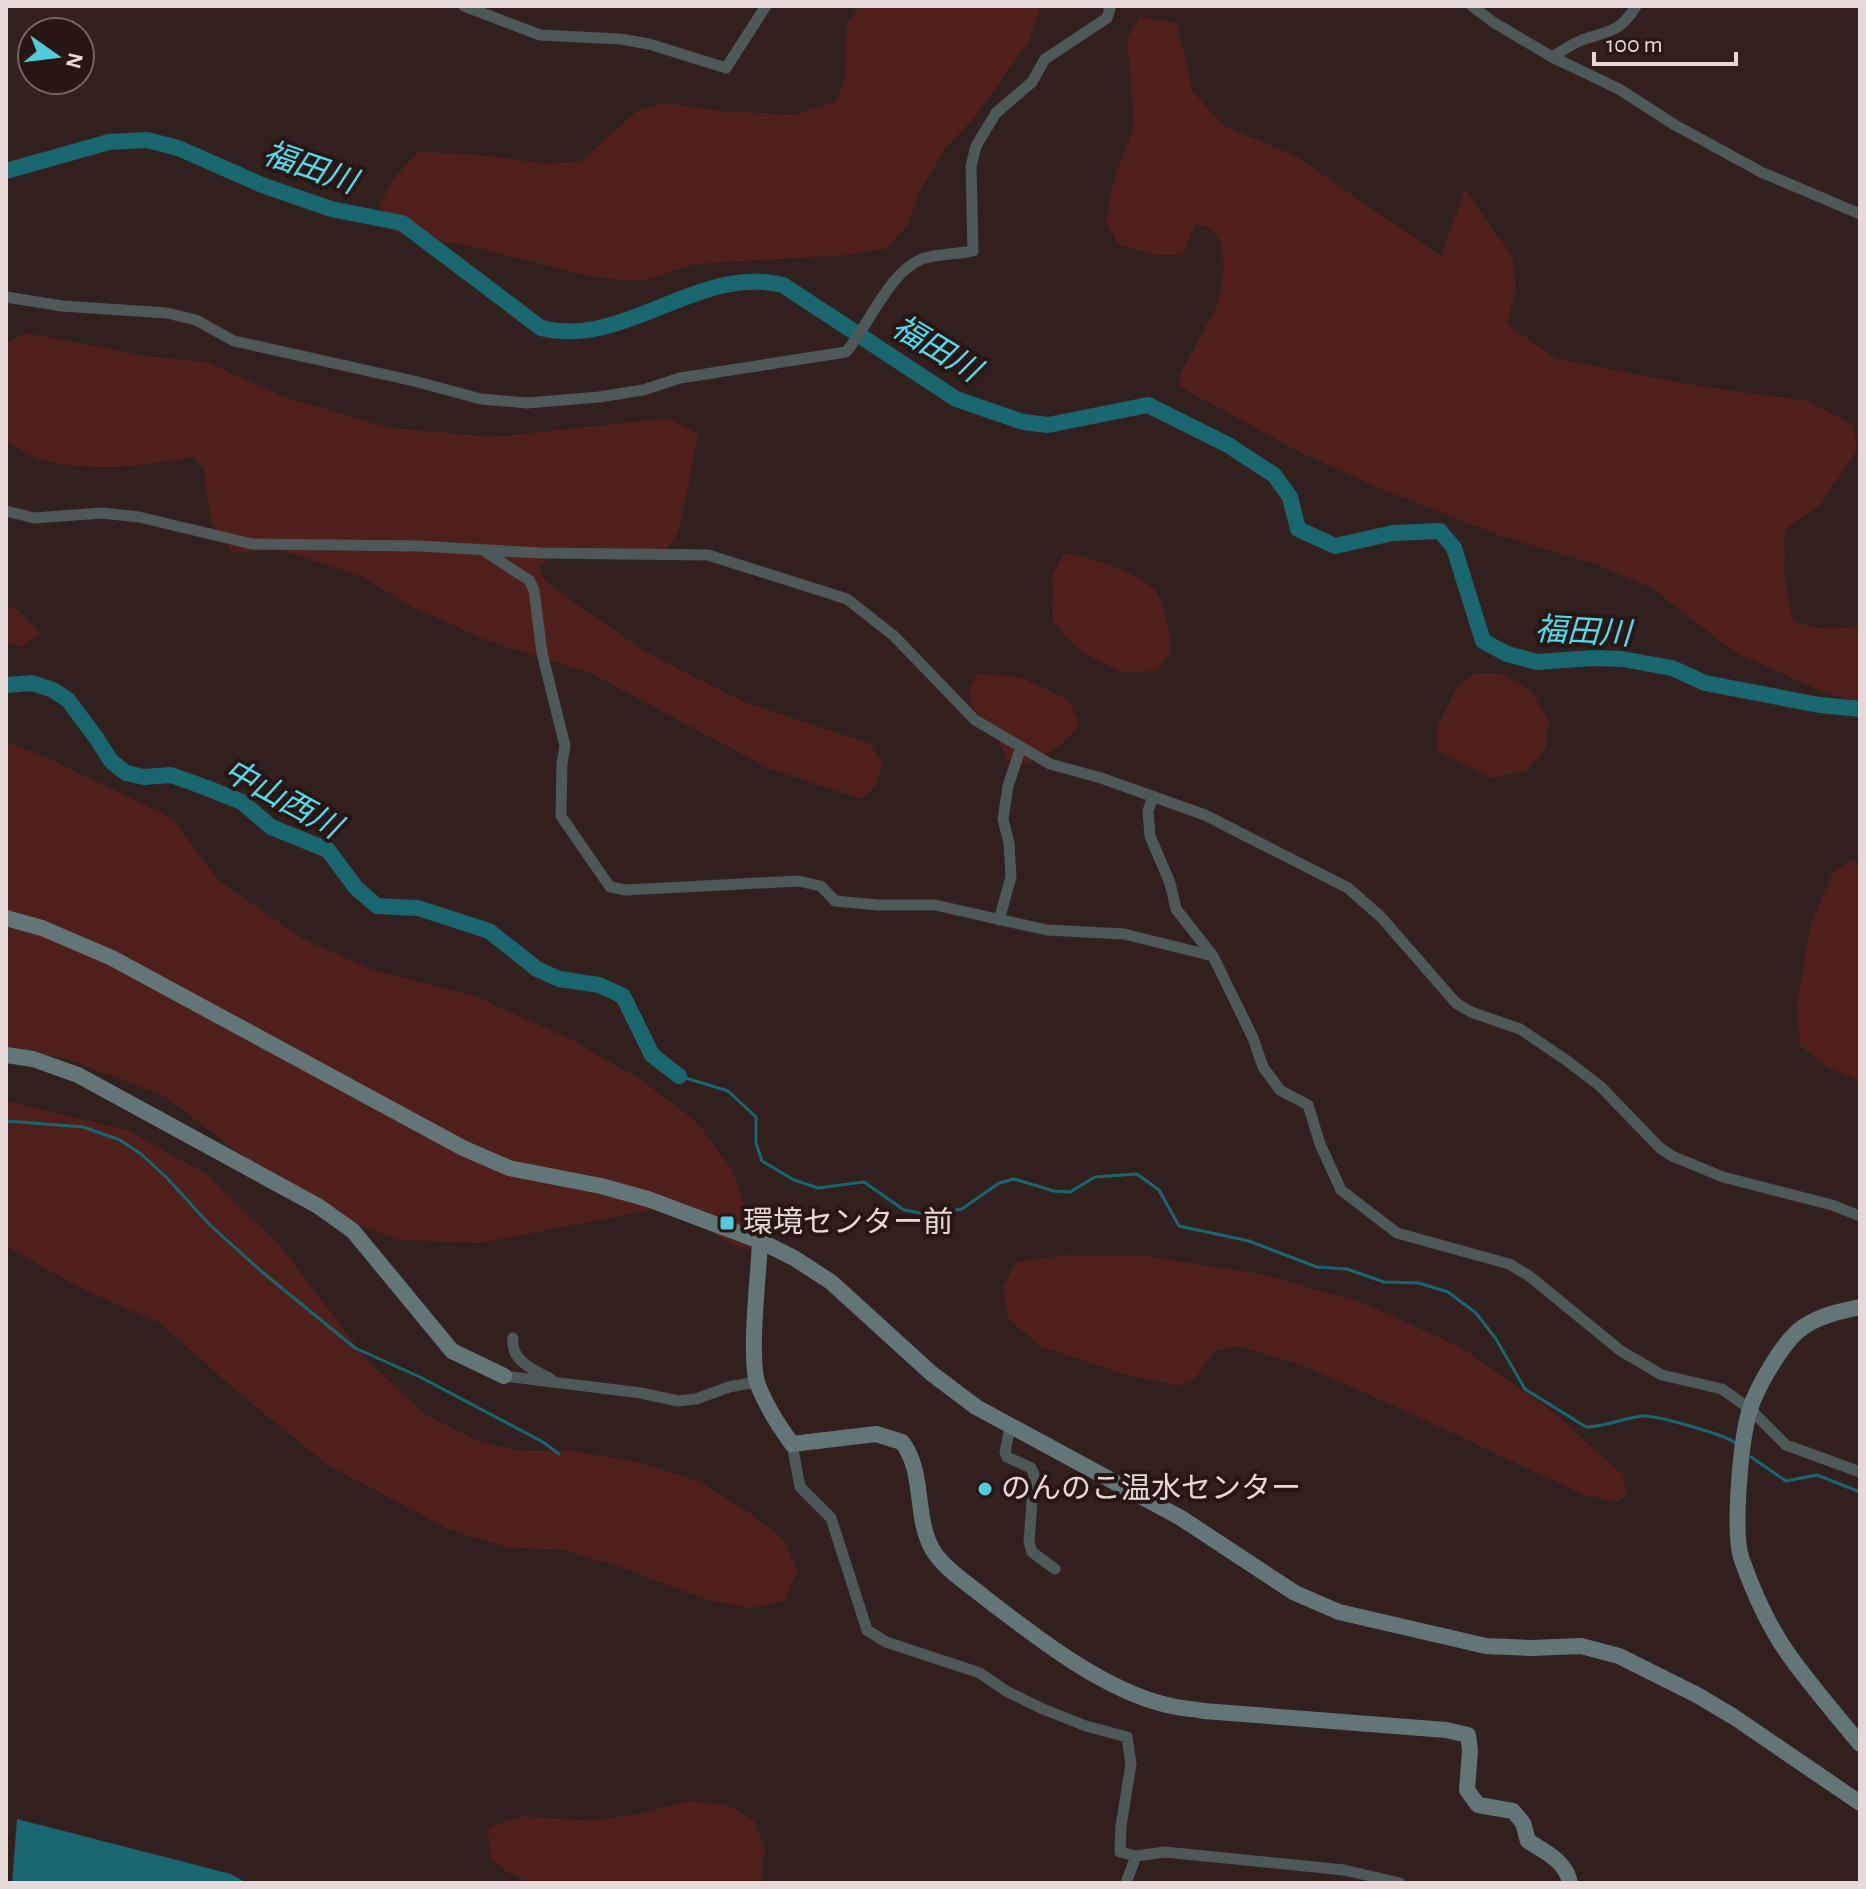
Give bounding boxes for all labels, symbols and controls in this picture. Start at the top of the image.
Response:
north arrow [16,16,96,96]
scale bar [1594,16,1736,66]
text: 100 m [1606,33,1663,57]
text: N [62,51,87,71]
water label: 福田川 [259,136,364,200]
water label: 福田川 [887,310,988,389]
water label: 福田川 [1534,613,1635,651]
water label: 中山西川 [218,753,349,845]
place label: 環境センター前 [743,1206,953,1238]
marker: 環境センター前 [718,1214,736,1232]
place label: のんのこ温水センター [1001,1473,1301,1504]
marker: のんのこ温水センター [976,1480,994,1498]

